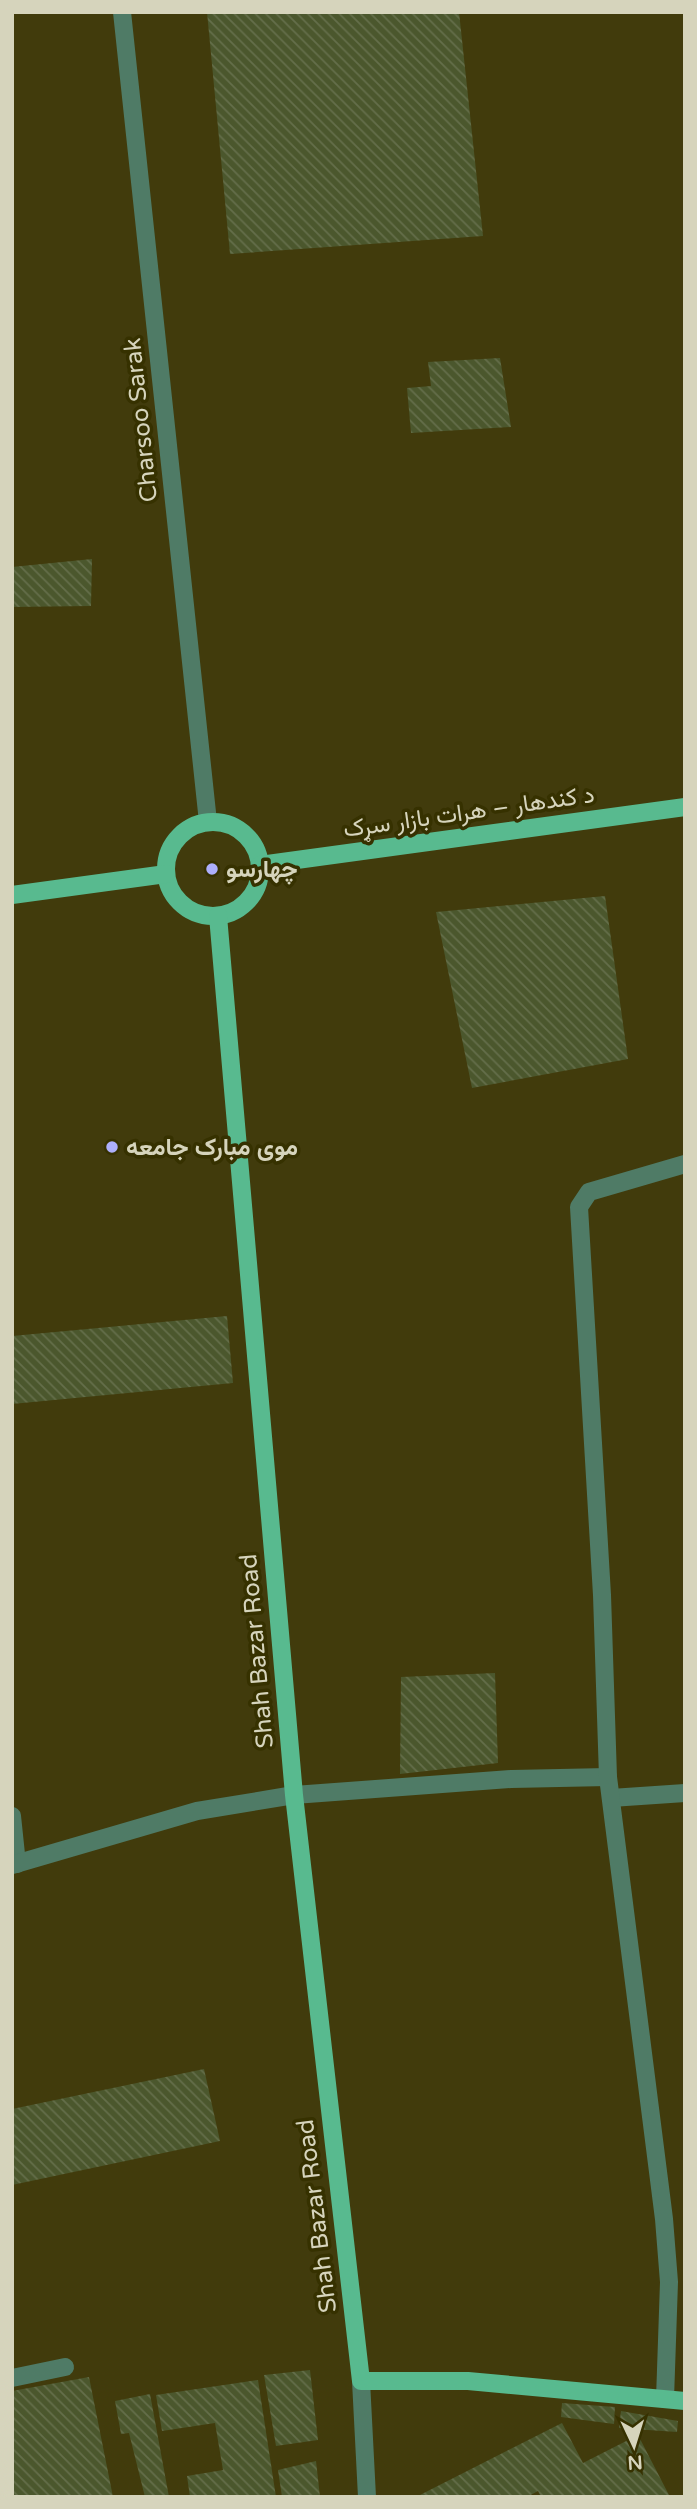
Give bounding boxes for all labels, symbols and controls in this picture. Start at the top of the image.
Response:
street label: Charsoo Sarak [118,336,164,504]
street label: د کندهار – هرات بازار سړک [342,780,597,846]
place label: چهارسو [226,855,298,885]
marker: چهارسو [204,861,220,877]
place label: موی مبارک جامعه [126,1133,298,1162]
marker: موی مبارک جامعه [104,1139,120,1155]
street label: Shah Bazar Road [234,1553,280,1749]
street label: Shah Bazar Road [291,2118,343,2314]
north arrow [599,2411,669,2481]
text: N [627,2450,643,2473]

